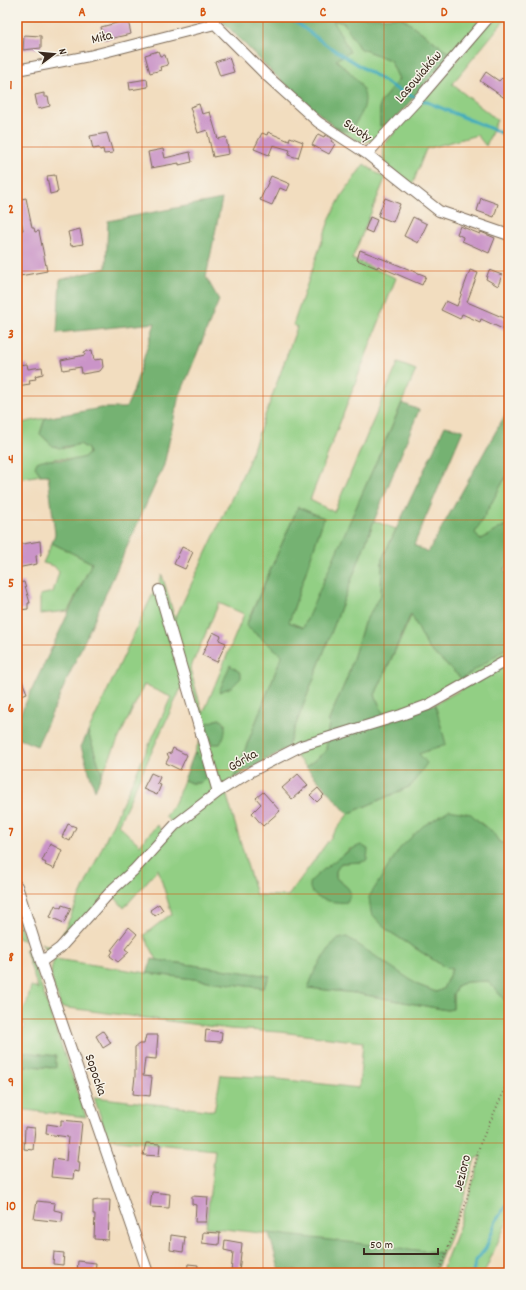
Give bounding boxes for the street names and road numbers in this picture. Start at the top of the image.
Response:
street label: Miła [89,26,115,50]
street label: Lasowiaków [391,46,447,108]
street label: Swoły [339,114,376,148]
street label: Górka [225,744,262,777]
street label: Sopocka [79,1051,112,1099]
street label: Jezioro [449,1153,477,1193]

